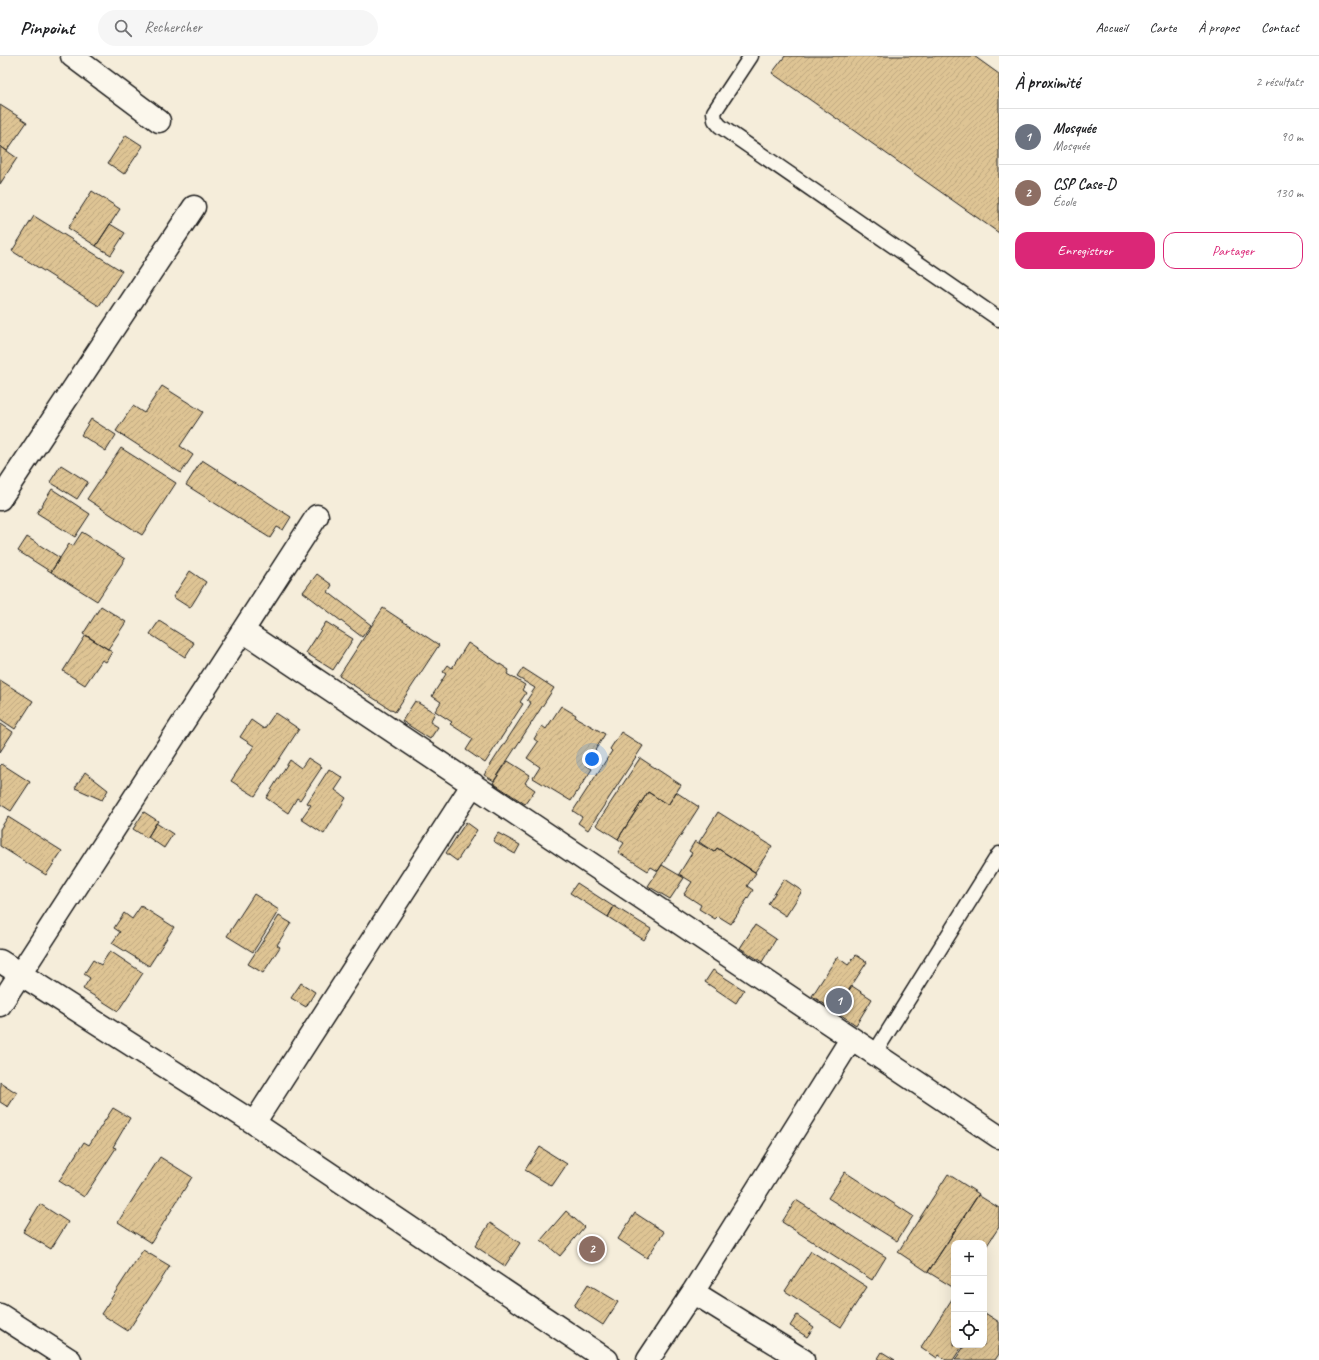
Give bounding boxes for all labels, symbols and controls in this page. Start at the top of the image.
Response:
search box [98,10,378,46]
text: Pinpoint [20,16,74,40]
icon: search [112,17,134,39]
text: Rechercher [144,18,202,37]
text: Accueil [1096,19,1127,36]
text: Carte [1149,19,1176,36]
text: À propos [1198,19,1239,36]
text: Contact [1261,19,1299,36]
text: À proximité [1015,72,1080,93]
text: 2 résultats [1255,74,1303,90]
text: Mosquée [1053,119,1096,138]
text: 1 [1025,129,1031,145]
text: 90 m [1281,129,1303,145]
text: Mosquée [1053,138,1090,154]
text: CSP Case-D [1053,175,1116,194]
text: 2 [1025,185,1031,201]
text: 130 m [1275,185,1303,201]
text: École [1053,194,1076,210]
button: Enregistrer [1015,232,1155,269]
button: Partager [1163,232,1303,269]
your location [582,749,602,769]
pin: 1 [826,986,852,1016]
pin: 2 [579,1234,605,1264]
map controls [951,1240,987,1348]
button: + [951,1240,987,1276]
button: − [951,1276,987,1312]
button: locate [951,1312,987,1348]

